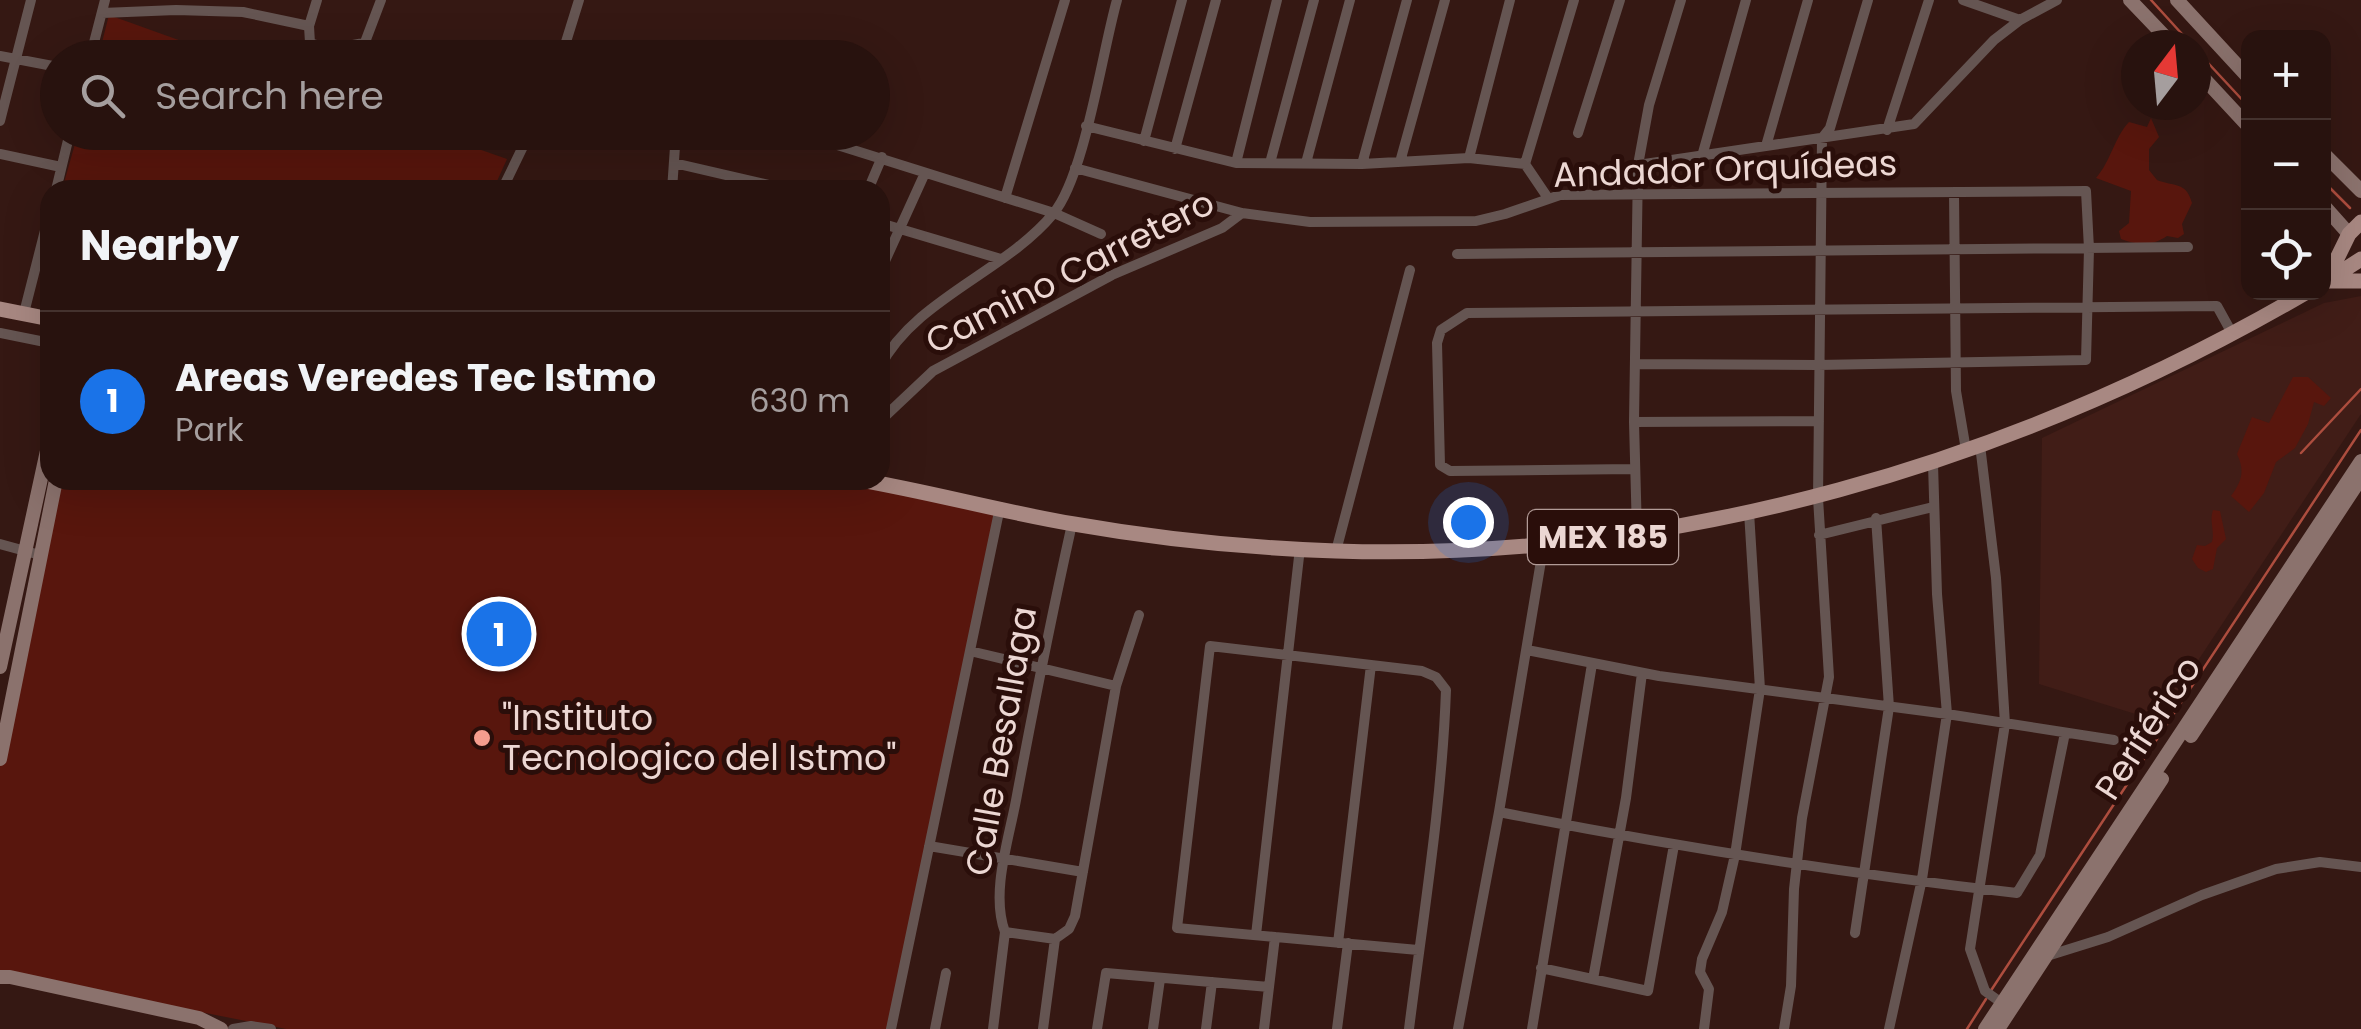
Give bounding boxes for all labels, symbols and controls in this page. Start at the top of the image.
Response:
north arrow [2121,30,2211,120]
map controls [2241,30,2331,300]
button: + [2241,30,2331,120]
search box [40,40,890,150]
icon: search [75,68,130,123]
text: Search here [155,69,384,122]
button: − [2241,120,2331,210]
street label: Andador Orquídeas [1552,138,1898,199]
street label: Camino Carretero [917,178,1223,366]
button: locate [2241,210,2331,300]
text: Nearby [80,216,239,275]
text: Areas Veredes Tec Istmo [175,351,656,404]
text: 1 [106,378,119,423]
text: 630 m [749,378,850,423]
text: Park [175,407,244,452]
your location [1443,497,1494,548]
road number: MEX 185 [1528,510,1678,564]
pin: 1 [466,596,532,672]
street label: Calle Besallaga [953,603,1048,879]
street label: Periférico [2083,646,2212,809]
place label: "Instituto Tecnologico del Istmo" [502,693,897,782]
marker: "Instituto Tecnologico del Istmo" [471,727,493,749]

